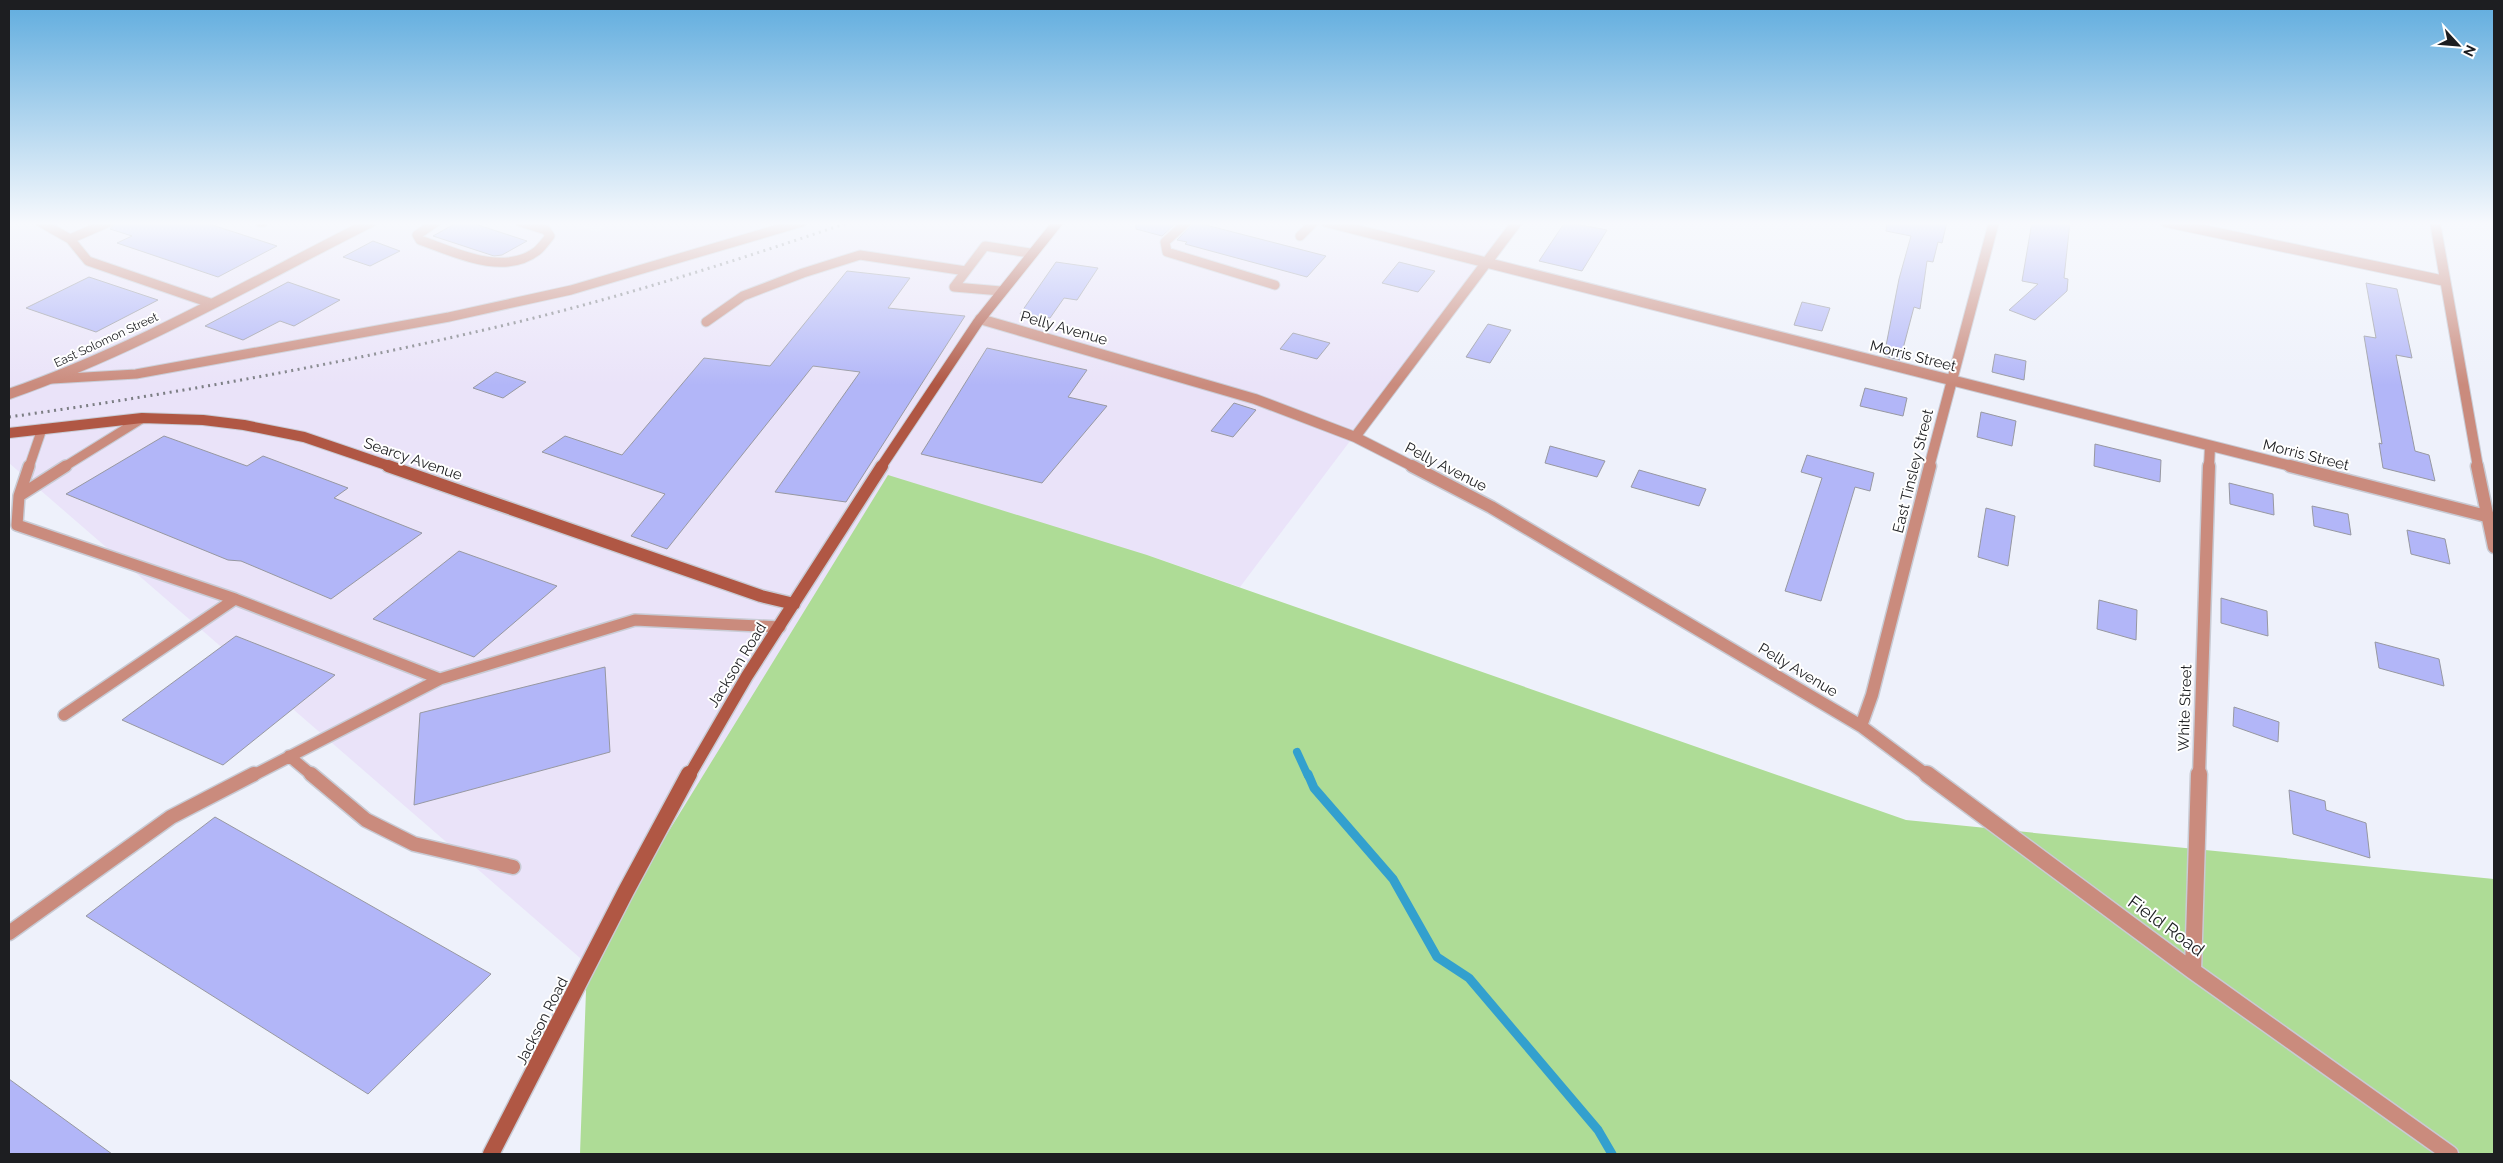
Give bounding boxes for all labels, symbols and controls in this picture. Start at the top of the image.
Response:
north arrow [2433,20,2483,70]
text: N [2460,42,2479,59]
street label: Pelly Avenue [1018,307,1110,349]
street label: East Solomon Street [52,310,160,370]
street label: Morris Street [1868,337,1958,375]
street label: East Tinsley Street [1889,407,1937,535]
street label: Searcy Avenue [361,434,465,484]
street label: Morris Street [2261,436,2351,474]
street label: Pelly Avenue [1402,439,1490,495]
street label: Jackson Road [704,619,770,711]
street label: Pelly Avenue [1755,639,1841,701]
street label: White Street [2174,664,2196,752]
street label: Field Road [2124,891,2208,960]
street label: Jackson Road [512,974,572,1068]

